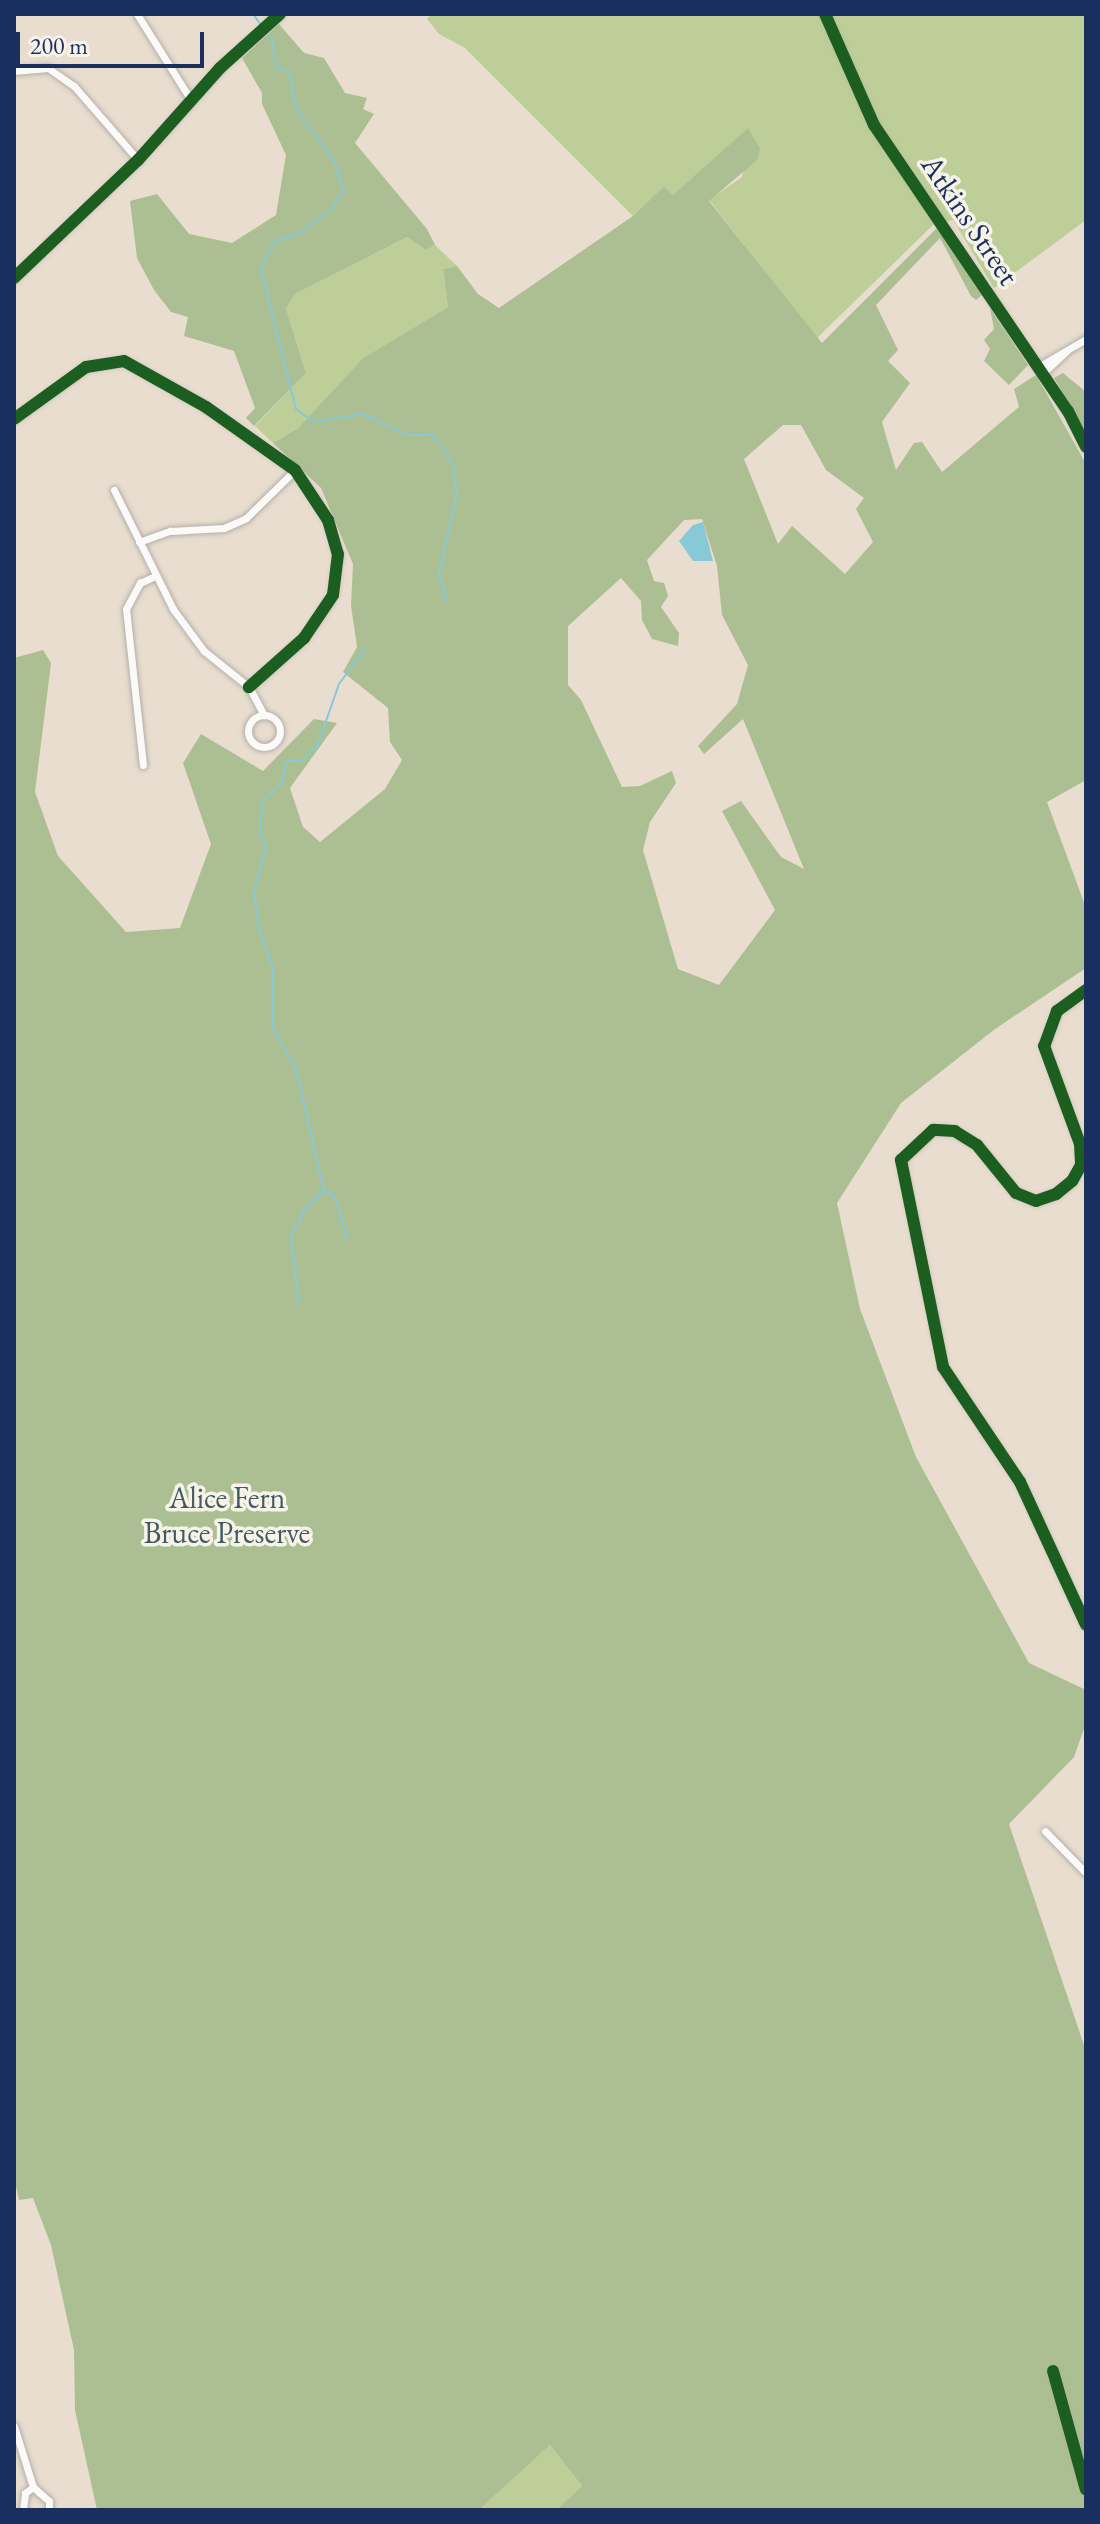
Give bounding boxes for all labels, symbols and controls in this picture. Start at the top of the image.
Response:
scale bar [20,16,208,66]
text: 200 m [30,30,88,61]
street label: Atkins Street [913,148,1027,292]
park label: Alice Fern Bruce Preserve [144,1480,310,1550]

